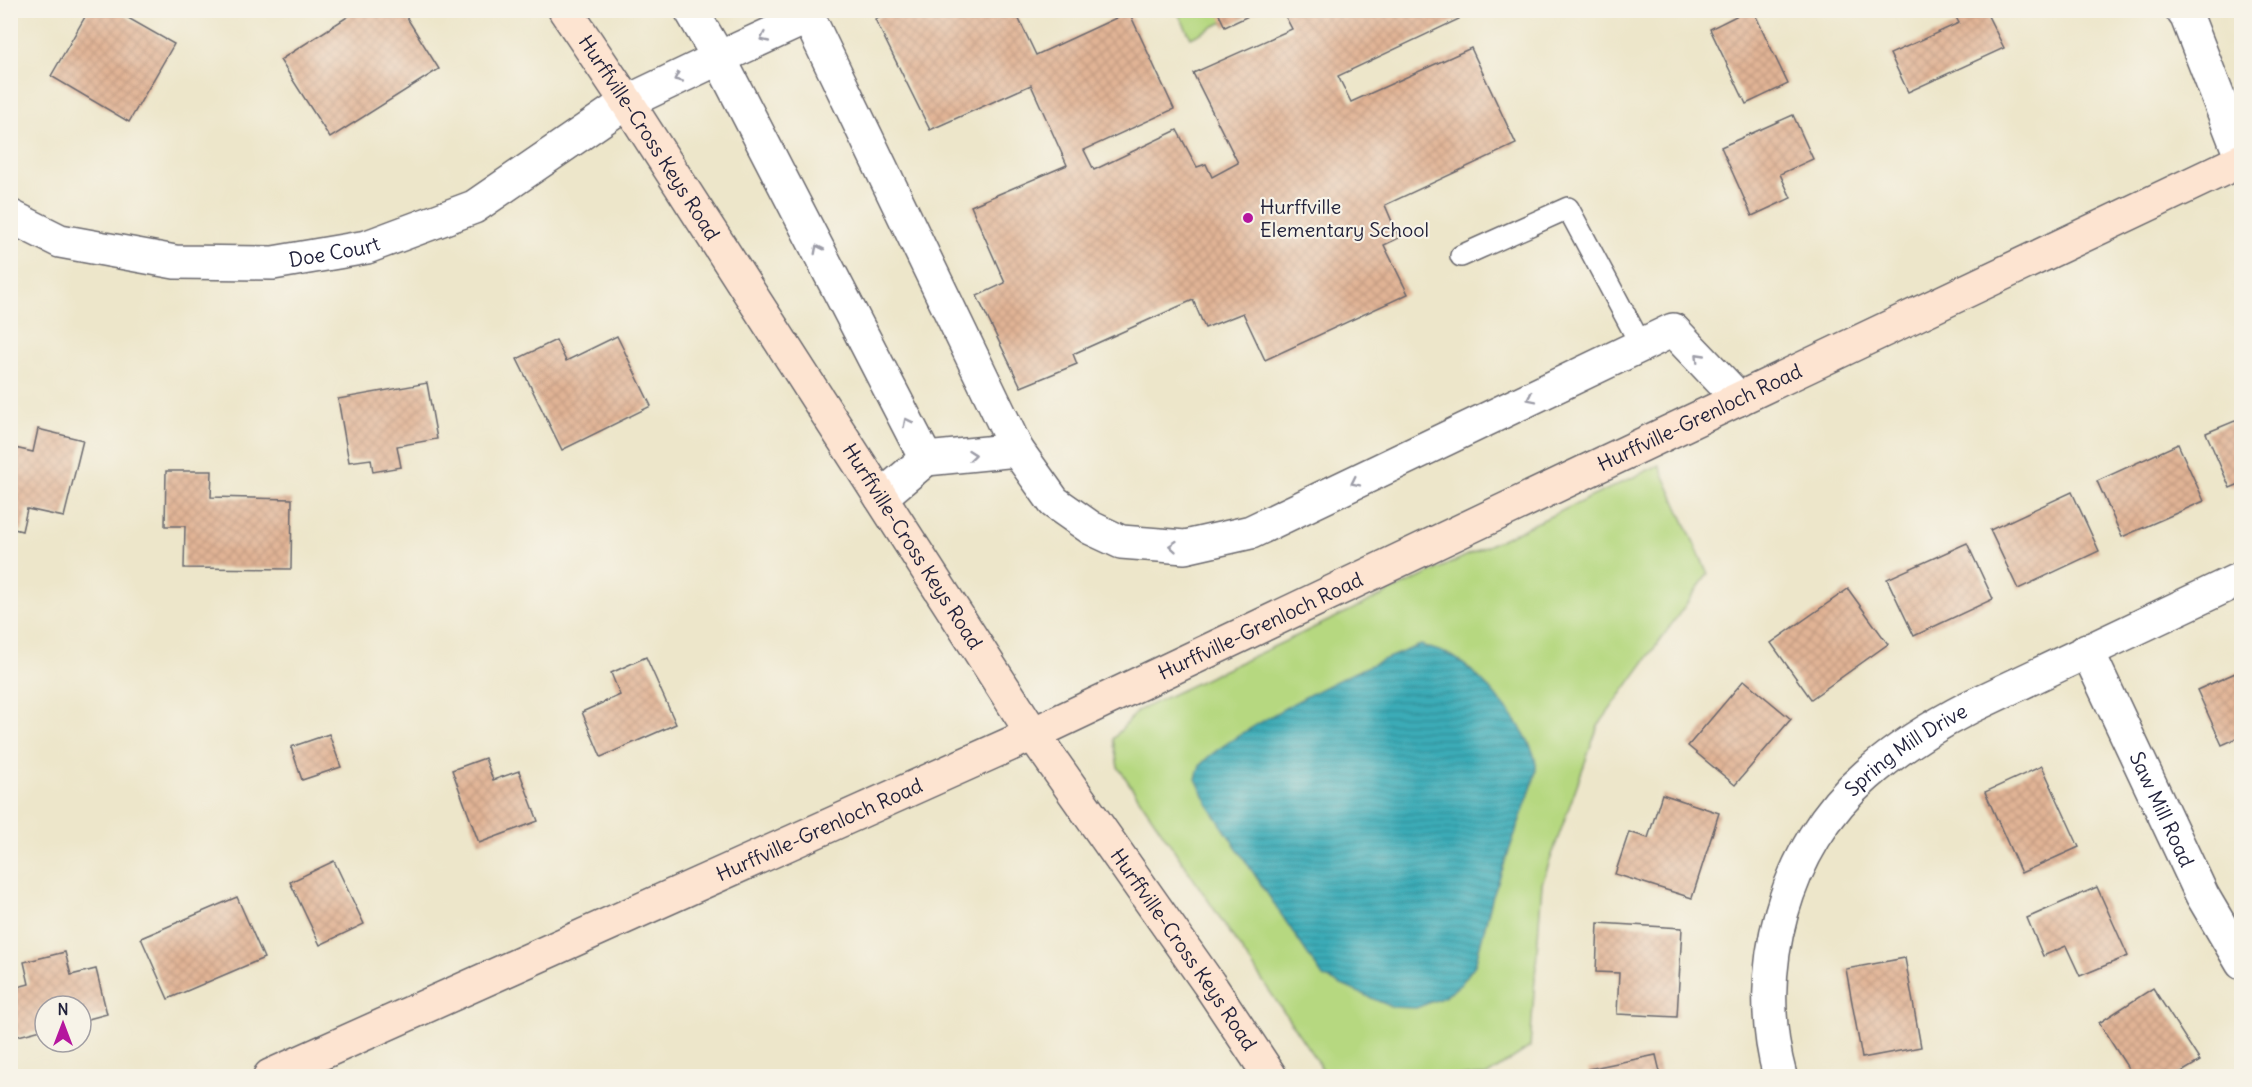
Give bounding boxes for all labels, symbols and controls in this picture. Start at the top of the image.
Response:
street label: Hurffville-Cross Keys Road [574,30,726,245]
one-way arrow [759,30,770,42]
one-way arrow [673,70,684,82]
place label: Hurffville Elementary School [1260,194,1429,242]
marker: Hurffville Elementary School [1241,211,1255,225]
street label: Doe Court [287,230,383,272]
one-way arrow [814,245,825,255]
one-way arrow [1695,353,1706,363]
street label: Hurffville-Grenloch Road [1593,358,1806,476]
one-way arrow [1526,391,1537,403]
one-way arrow [903,418,914,428]
street label: Hurffville-Cross Keys Road [837,438,988,654]
one-way arrow [967,449,976,462]
one-way arrow [1350,475,1361,487]
one-way arrow [1168,540,1177,553]
street label: Hurffville-Grenloch Road [1154,566,1367,685]
street label: Spring Mill Drive [1839,698,1971,801]
street label: Saw Mill Road [2125,748,2200,871]
street label: Hurffville-Grenloch Road [712,772,926,886]
street label: Hurffville-Cross Keys Road [1105,843,1263,1055]
north arrow [33,994,93,1054]
text: N [57,999,69,1019]

